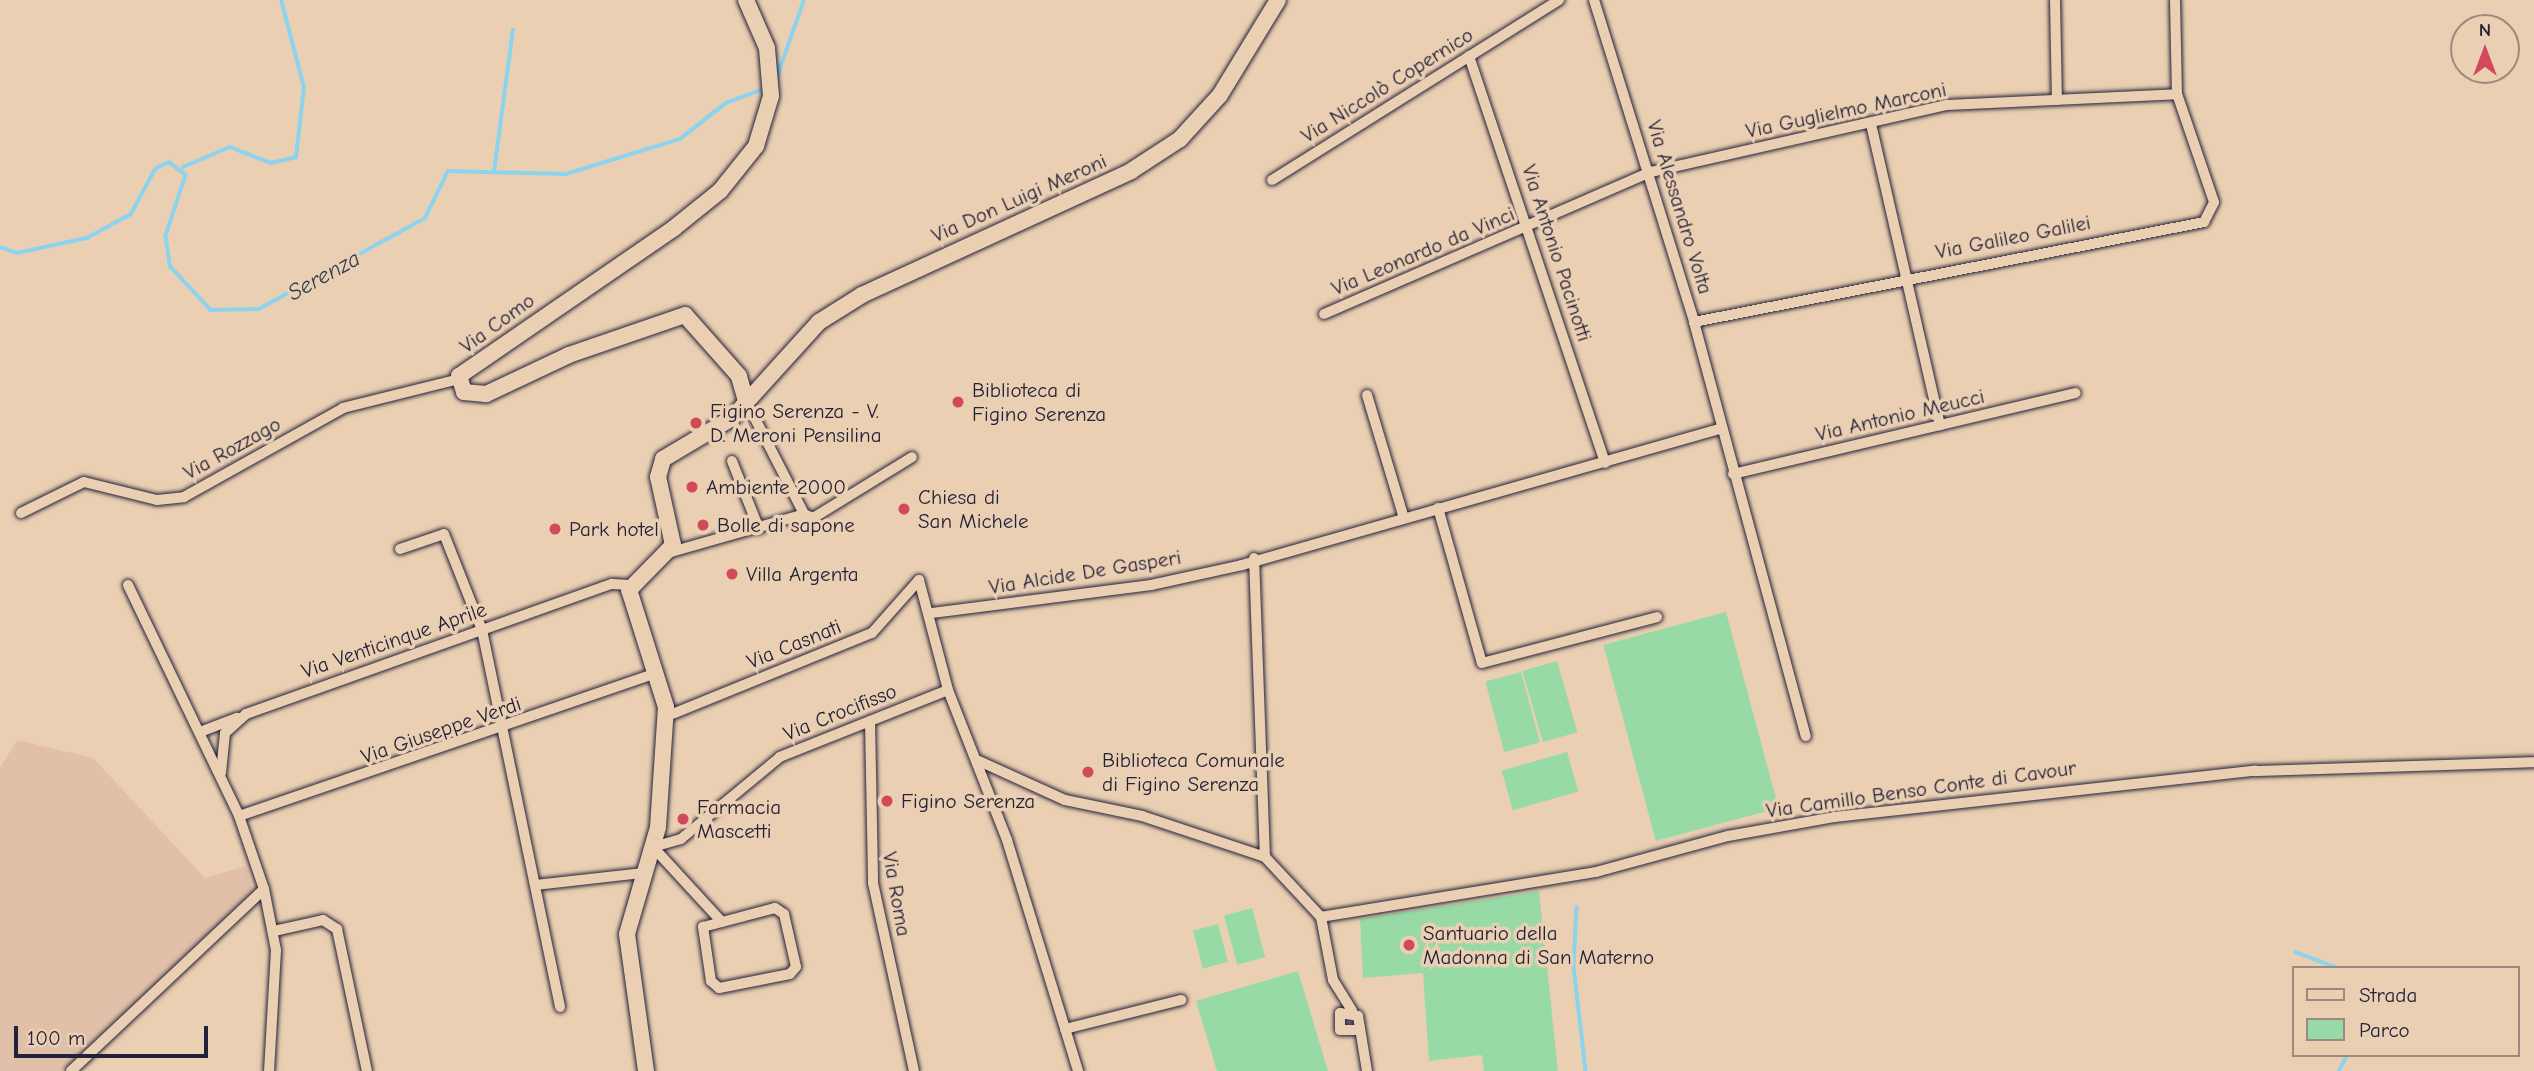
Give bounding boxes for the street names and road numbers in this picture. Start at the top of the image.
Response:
street label: Via Niccolò Copernico [1296,22,1478,148]
street label: Via Guglielmo Marconi [1743,76,1949,144]
street label: Via Alessandro Volta [1642,117,1718,297]
street label: Via Don Luigi Meroni [928,148,1110,248]
street label: Via Antonio Pacinotti [1516,161,1598,345]
street label: Via Leonardo da Vinci [1328,201,1518,301]
street label: Via Galileo Galilei [1933,210,2093,264]
street label: Via Como [455,287,539,359]
street label: Via Antonio Meucci [1813,383,1987,447]
street label: Via Rozzago [179,411,285,485]
street label: Via Alcide De Gasperi [987,544,1183,600]
street label: Via Venticinque Aprile [298,597,490,683]
street label: Via Casnati [743,614,845,674]
street label: Via Crocifisso [780,678,900,746]
street label: Via Giuseppe Verdi [358,691,524,769]
street label: Via Camillo Benso Conte di Cavour [1764,755,2078,823]
street label: Via Roma [877,850,917,938]

